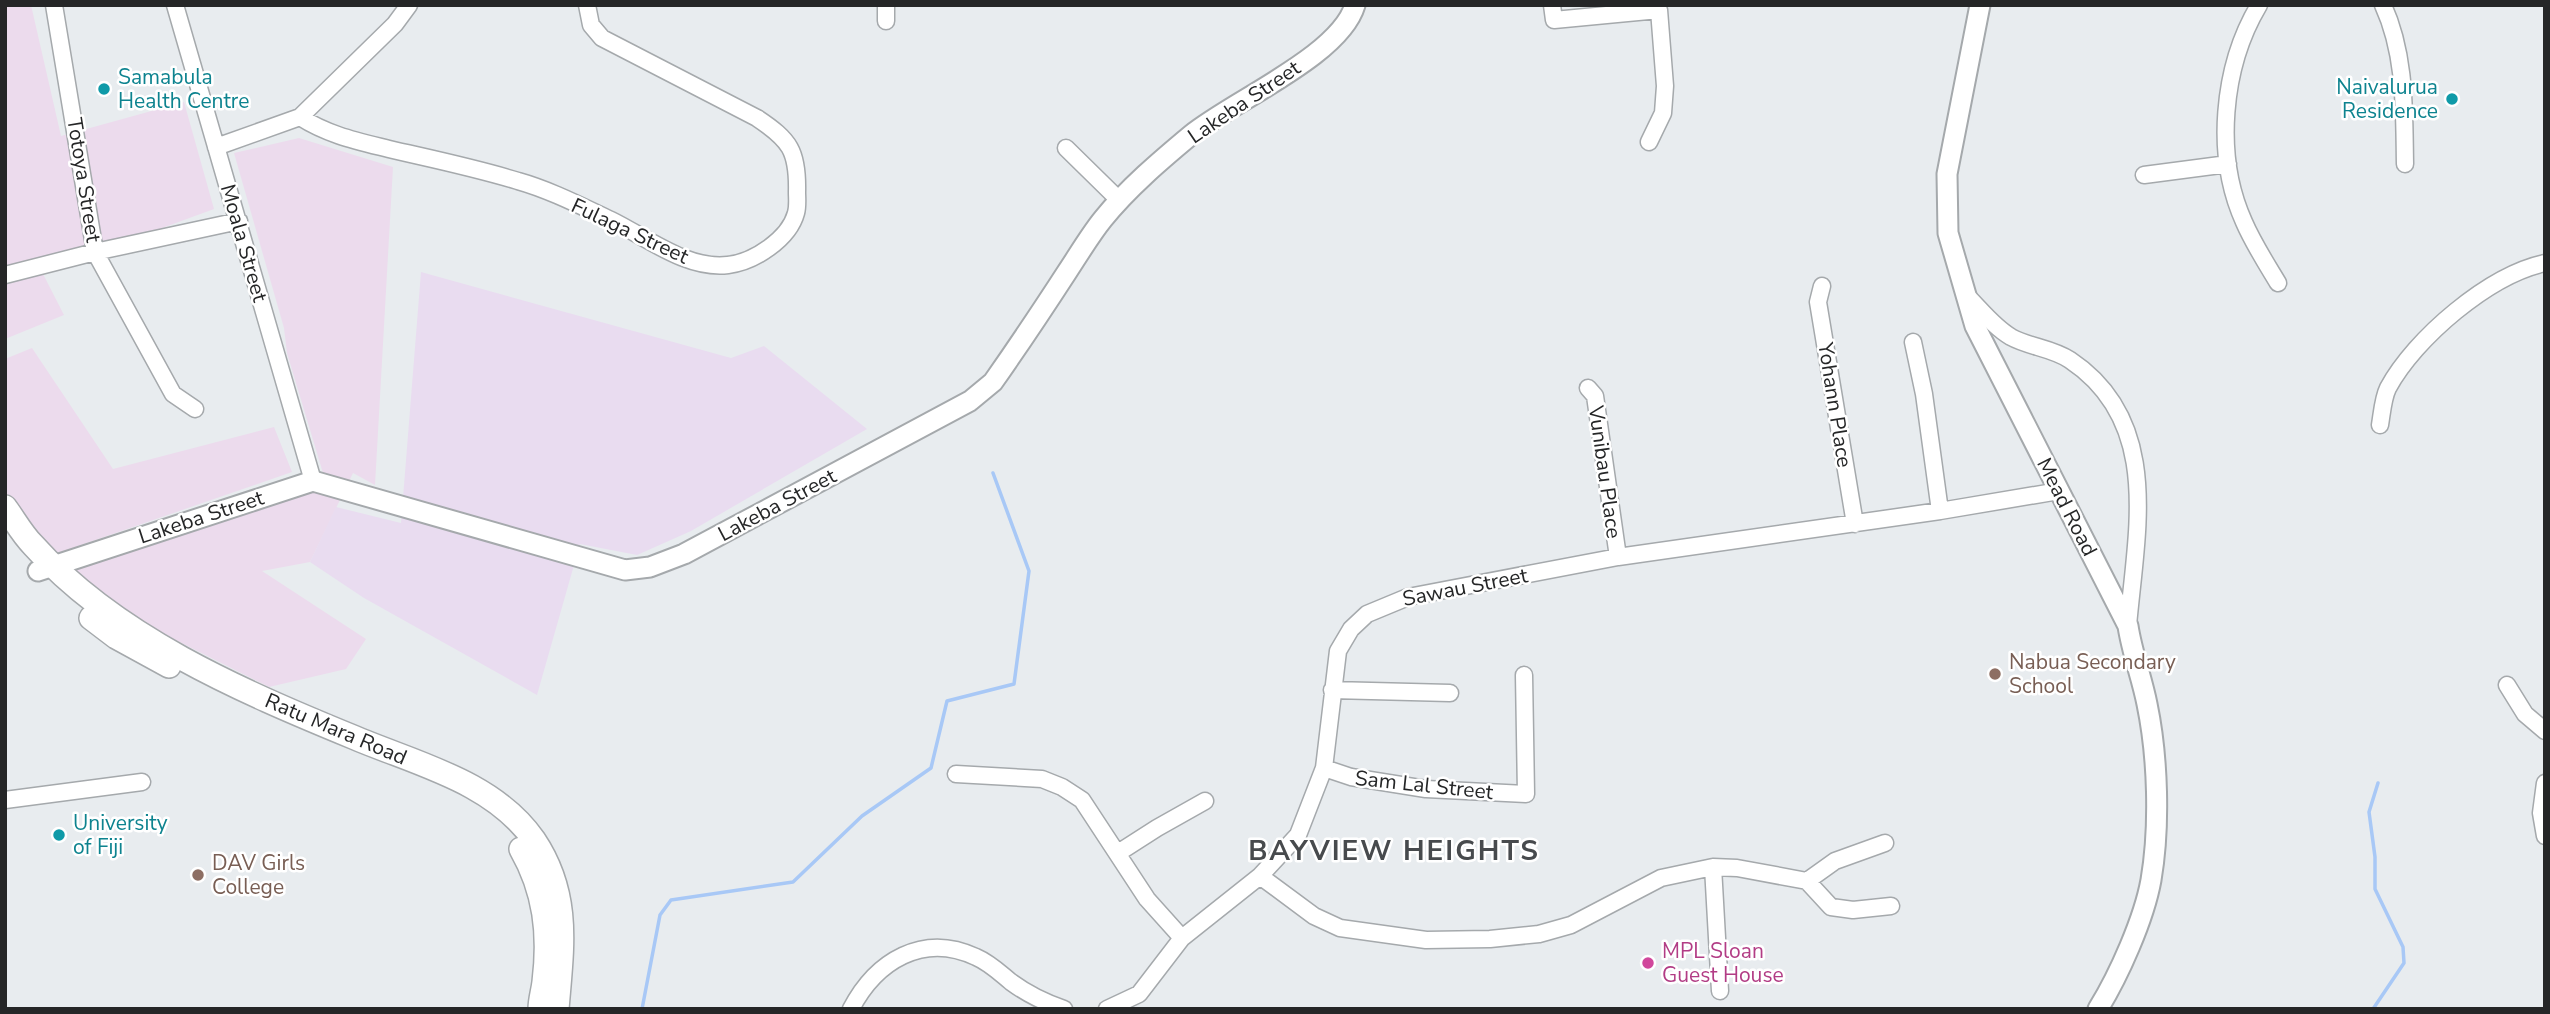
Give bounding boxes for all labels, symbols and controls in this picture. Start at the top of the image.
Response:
street label: Lakeba Street [1182,54,1306,150]
place label: Samabula Health Centre [118,63,249,115]
place label: Naivalurua Residence [2336,73,2438,125]
marker: Samabula Health Centre [96,81,112,97]
marker: Naivalurua Residence [2444,91,2460,107]
street label: Totoya Street [60,116,108,245]
street label: Moala Street [214,181,274,306]
street label: Fulaga Street [567,192,694,271]
street label: Yohann Place [1811,340,1859,470]
street label: Vunibau Place [1582,403,1628,540]
street label: Mead Road [2030,453,2104,561]
street label: Lakeba Street [713,462,842,548]
street label: Lakeba Street [135,483,268,550]
street label: Sawau Street [1400,561,1531,613]
place label: Nabua Secondary School [2009,648,2176,700]
marker: Nabua Secondary School [1987,666,2003,682]
street label: Ratu Mara Road [261,687,411,771]
street label: Sam Lal Street [1353,764,1495,806]
place label: University of Fiji [73,809,168,861]
marker: University of Fiji [51,827,67,843]
district label: BAYVIEW HEIGHTS [1248,832,1540,870]
place label: DAV Girls College [212,849,305,901]
marker: DAV Girls College [190,867,206,883]
place label: MPL Sloan Guest House [1662,937,1784,989]
marker: MPL Sloan Guest House [1640,955,1656,971]

